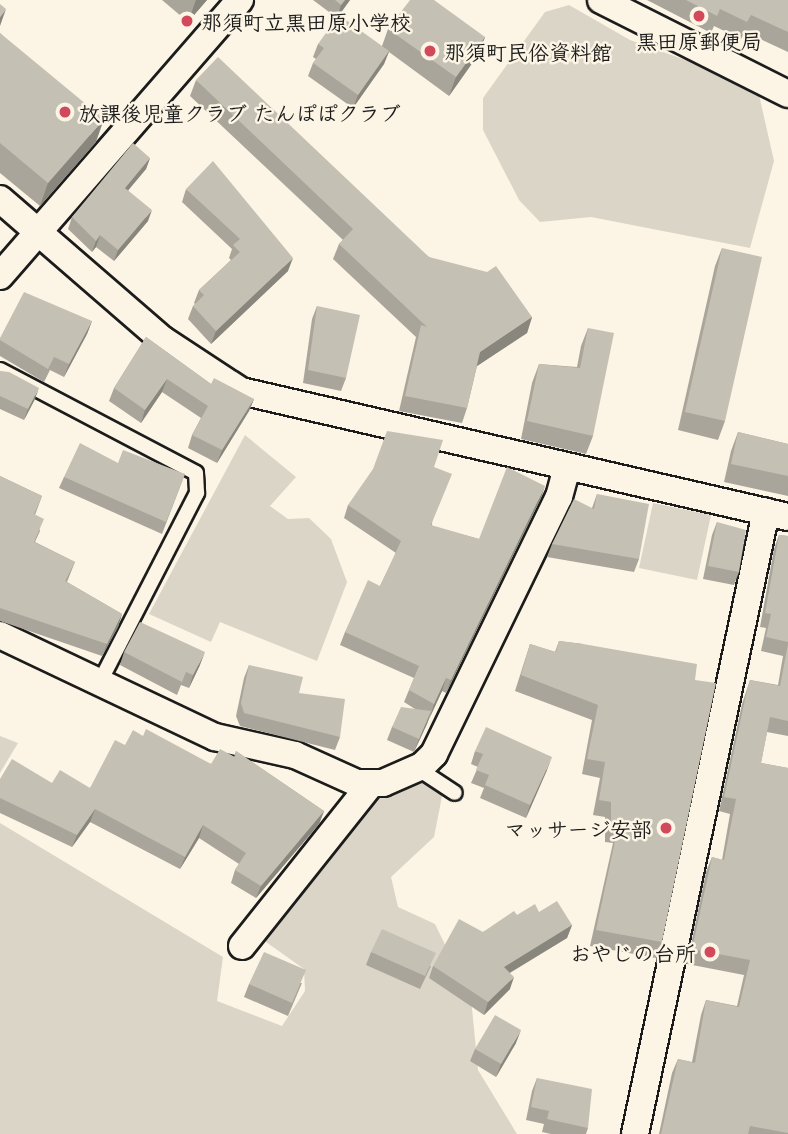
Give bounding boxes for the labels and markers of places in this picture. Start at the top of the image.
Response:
place label: 那須町立黒田原小学校 [201,8,411,34]
marker: 黒田原郵便局 [691,8,707,24]
marker: 那須町立黒田原小学校 [179,13,195,29]
place label: 黒田原郵便局 [636,27,762,53]
place label: 那須町民俗資料館 [444,38,612,64]
marker: 那須町民俗資料館 [422,43,438,59]
place label: 放課後児童クラブ たんぽぽクラブ [79,99,401,125]
marker: 放課後児童クラブ たんぽぽクラブ [57,104,73,120]
place label: マッサージ安部 [505,815,652,841]
marker: マッサージ安部 [658,820,674,836]
place label: おやじの台所 [570,939,696,965]
marker: おやじの台所 [702,944,718,960]

